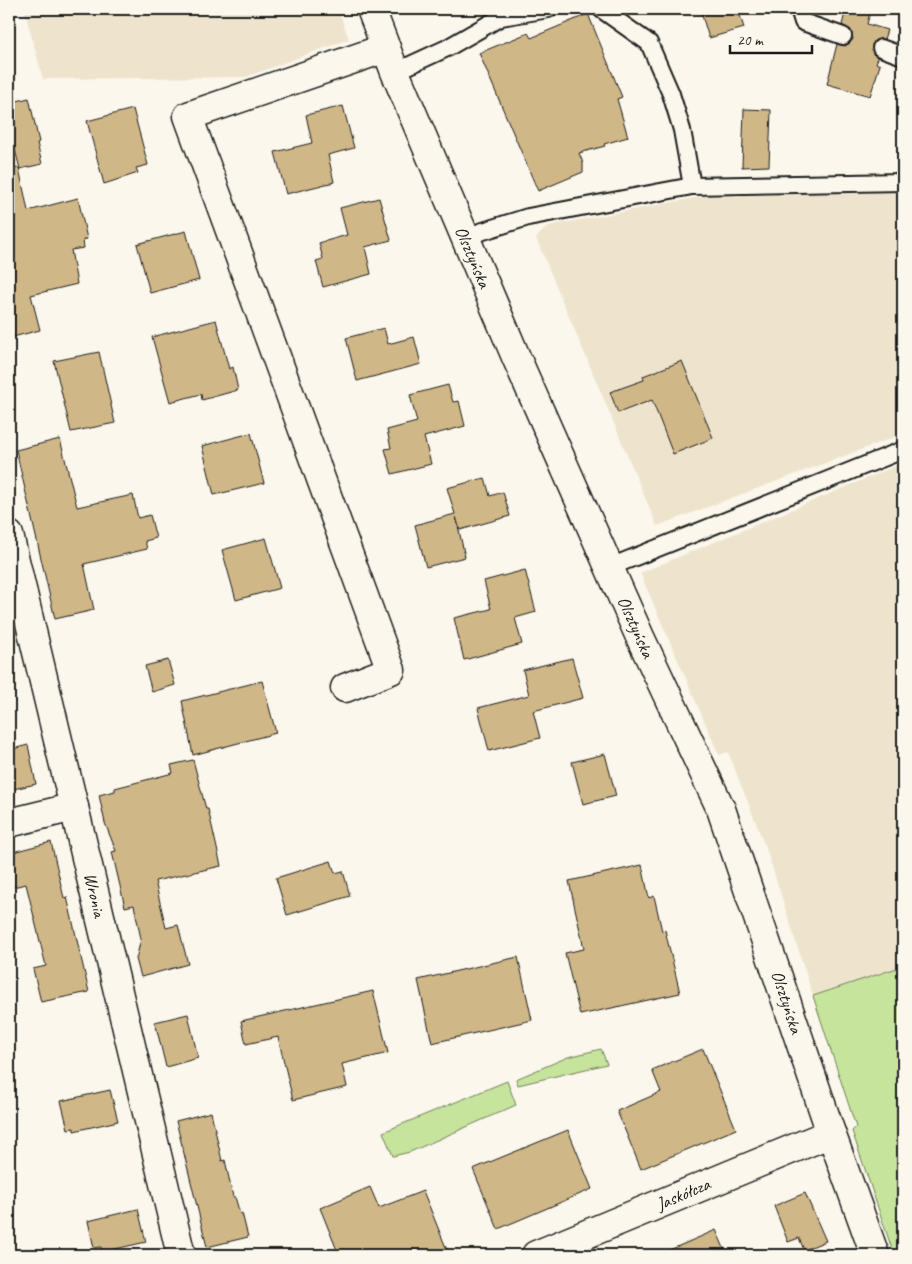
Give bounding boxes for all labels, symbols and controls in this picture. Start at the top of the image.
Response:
scale bar [730,22,812,54]
text: 20 m [737,31,764,50]
street label: Olsztyńska [450,223,496,292]
street label: Olsztyńska [613,593,660,662]
street label: Wronia [79,871,111,921]
street label: Olsztyńska [767,968,808,1037]
street label: Jaskółcza [652,1172,714,1216]

